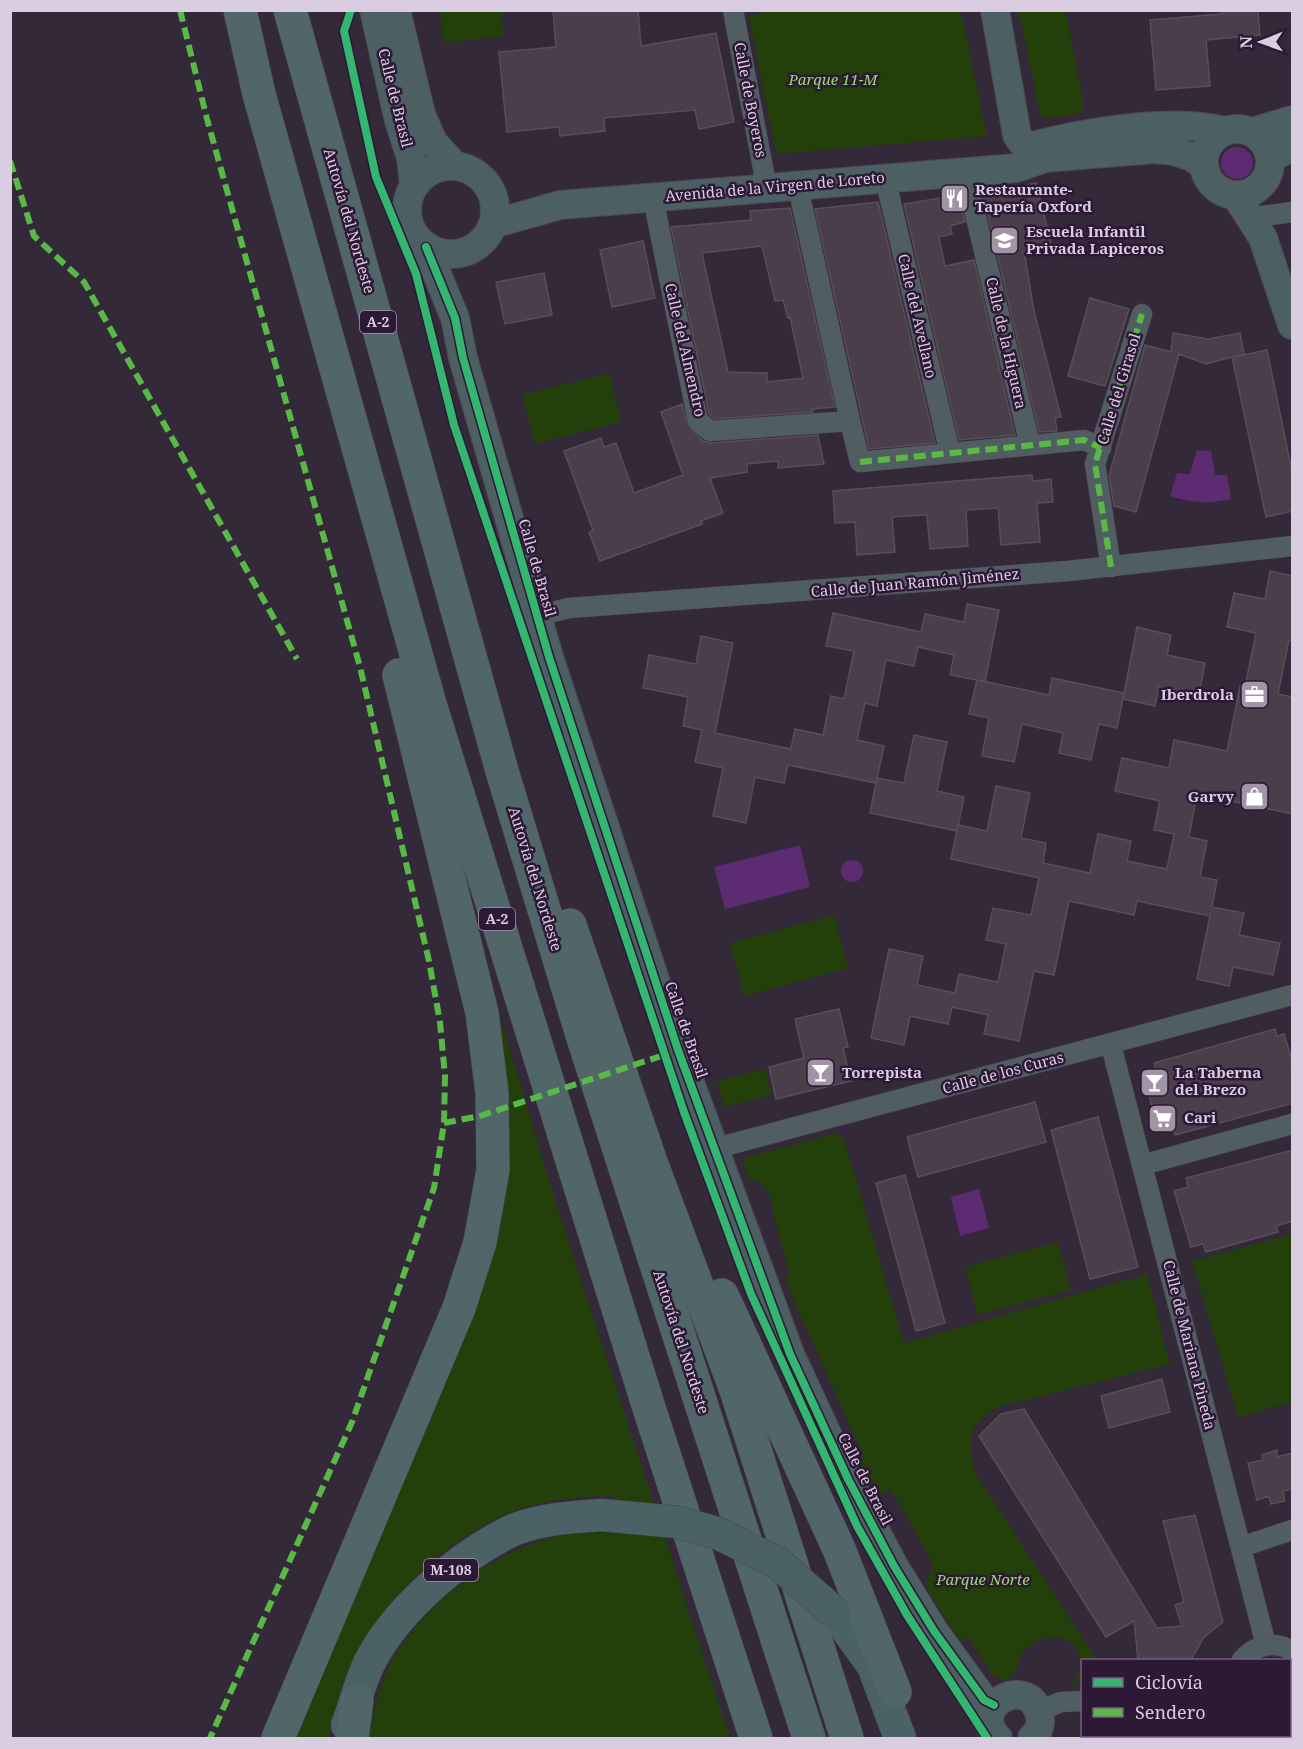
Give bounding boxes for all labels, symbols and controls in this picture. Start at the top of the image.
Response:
north arrow [1231,12,1291,72]
text: N [1235,35,1257,49]
street label: Calle de Boyeros [730,40,772,159]
street label: Calle de Brasil [374,46,418,150]
park label: Parque 11-M [788,69,878,89]
street label: Autovía del Nordeste [320,146,380,295]
street label: Avenida de la Virgen de Loreto [664,166,886,206]
place label: Restaurante- Tapería Oxford [975,179,1092,216]
restaurant icon: Restaurante- Tapería Oxford [938,183,970,215]
place label: Escuela Infantil Privada Lapiceros [1026,221,1164,258]
school or university icon: Escuela Infantil Privada Lapiceros [989,225,1021,257]
street label: Calle del Avellano [894,252,942,380]
street label: Calle de la Higuera [982,275,1032,411]
street label: Calle del Almendro [661,281,711,419]
road number: A-2 [360,311,396,333]
street label: Calle del Girasol [1092,330,1145,447]
street label: Calle de Brasil [514,516,562,619]
street label: Calle de Juan Ramón Jiménez [810,563,1020,601]
office icon: Iberdrola [1239,679,1271,711]
place label: Iberdrola [1161,684,1234,704]
shop icon: Garvy [1239,781,1271,813]
place label: Garvy [1188,786,1234,806]
street label: Autovía del Nordeste [504,804,567,953]
road number: A-2 [479,908,515,930]
street label: Calle de Brasil [661,979,713,1081]
street label: Calle de los Curas [940,1046,1066,1098]
bar icon: Torrepista [805,1057,837,1089]
place label: Torrepista [842,1062,922,1082]
place label: La Taberna del Brezo [1175,1062,1261,1099]
bar icon: La Taberna del Brezo [1138,1066,1170,1098]
supermarket icon: Cari [1147,1102,1179,1134]
place label: Cari [1184,1107,1217,1127]
street label: Calle de Mariana Pineda [1159,1258,1221,1432]
street label: Autovía del Nordeste [649,1267,715,1416]
street label: Calle de Brasil [834,1429,898,1528]
road number: M-108 [424,1559,478,1581]
park label: Parque Norte [935,1569,1030,1589]
legend [1081,1659,1291,1737]
text: Ciclovía [1135,1670,1203,1694]
text: Sendero [1135,1700,1206,1724]

